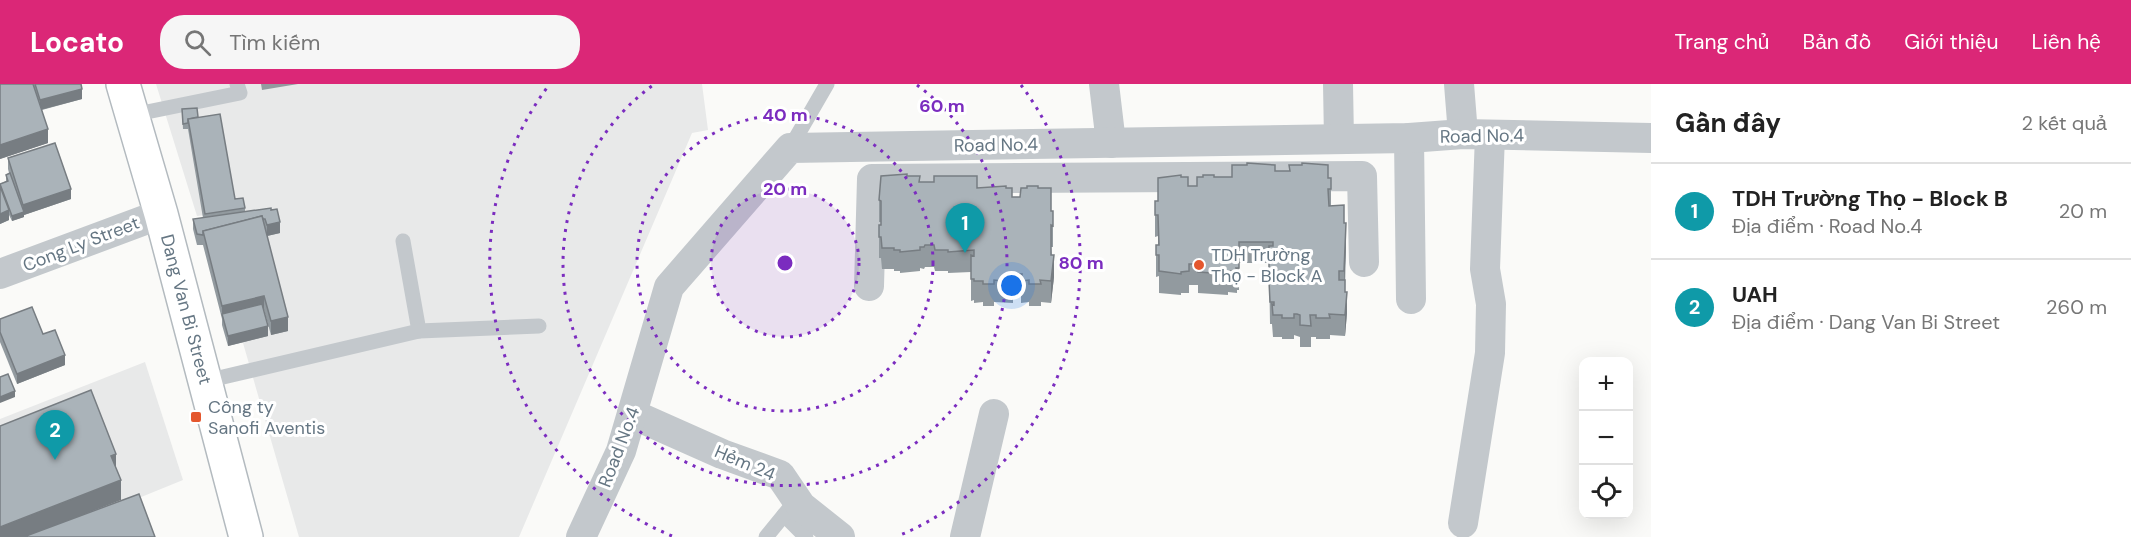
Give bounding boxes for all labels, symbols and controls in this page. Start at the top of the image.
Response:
search box [160,15,580,69]
text: Locato [30,24,124,61]
icon: search [181,26,214,59]
text: Tìm kiếm [229,28,320,57]
text: Trang chủ [1675,28,1770,56]
text: Bản đồ [1803,28,1871,56]
text: Giới thiệu [1904,28,1999,56]
text: Liên hệ [2032,28,2101,56]
text: 60 m [919,94,965,118]
text: 40 m [762,103,808,127]
text: Gần đây [1675,106,1781,140]
text: 2 kết quả [2021,110,2107,136]
street label: Road No.4 [1440,123,1524,149]
street label: Road No.4 [954,132,1038,158]
text: 20 m [763,177,807,201]
text: TDH Trường Thọ - Block B [1732,184,2008,213]
text: 1 [1691,198,1698,224]
text: 20 m [2059,198,2107,224]
pin: 1 [946,204,984,253]
street label: Cong Ly Street [19,211,143,277]
text: Địa điểm · Road No.4 [1732,213,1922,239]
street label: Dang Van Bi Street [155,232,217,387]
place label: TDH Trường Thọ - Block A [1211,243,1322,288]
text: 80 m [1058,251,1104,275]
centre of rings [775,253,795,273]
marker: TDH Trường Thọ - Block A [1192,258,1206,272]
your location [997,271,1026,300]
text: UAH [1732,280,1778,309]
text: 2 [1689,294,1700,320]
text: 260 m [2046,294,2107,320]
text: Địa điểm · Dang Van Bi Street [1732,309,2000,335]
map controls [1579,357,1633,519]
button: + [1579,357,1633,411]
place label: Công ty Sanofi Aventis [208,395,325,440]
street label: Road No.4 [593,403,645,491]
pin: 2 [36,410,74,460]
marker: Công ty Sanofi Aventis [189,410,203,424]
button: − [1579,411,1633,465]
street label: Hẻm 24 [711,439,779,487]
button: locate [1579,465,1633,519]

